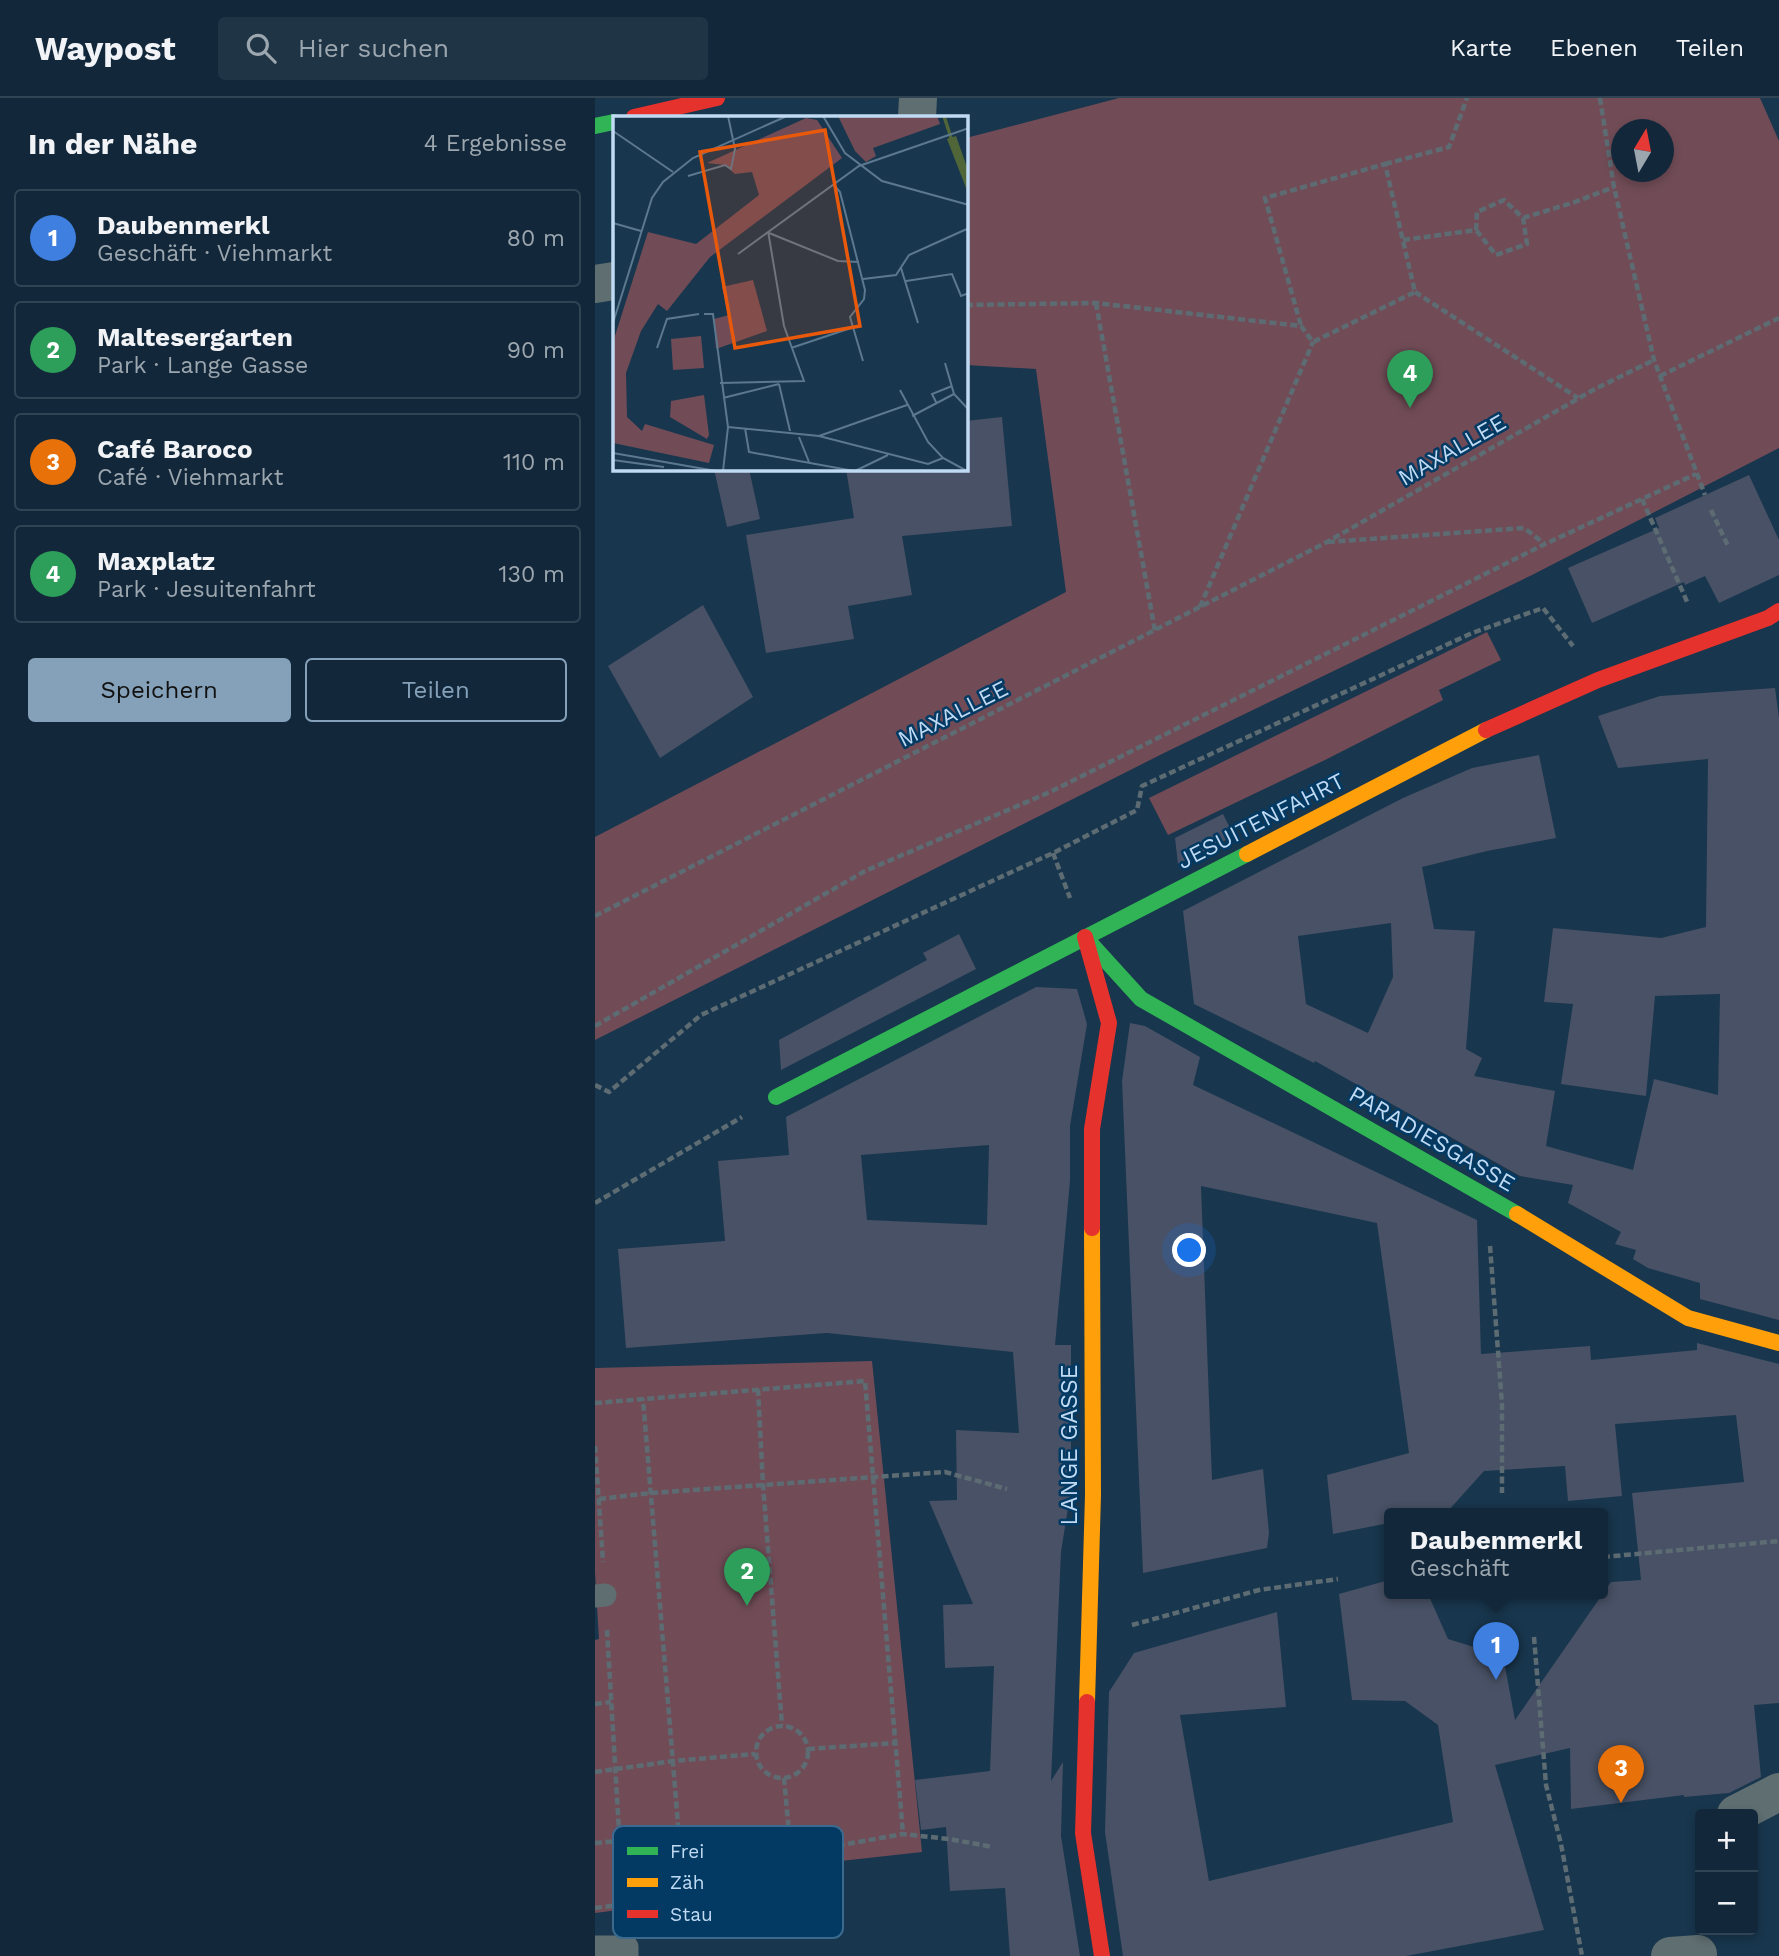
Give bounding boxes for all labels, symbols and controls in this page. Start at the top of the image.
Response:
search box [218,17,708,80]
text: Waypost [35,29,176,68]
icon: search [242,29,280,67]
text: Hier suchen [298,33,449,63]
text: Karte [1450,34,1512,62]
text: Ebenen [1550,34,1638,62]
text: Teilen [1676,34,1744,62]
inset map [613,116,968,471]
north arrow [1611,119,1674,182]
text: In der Nähe [28,126,197,161]
text: 4 Ergebnisse [424,130,567,157]
text: Daubenmerkl [97,210,270,240]
text: 1 [48,225,58,252]
text: 80 m [507,225,565,252]
text: Geschäft · Viehmarkt [97,240,332,267]
text: Maltesergarten [97,322,293,352]
text: 2 [46,337,60,364]
text: 90 m [507,337,565,364]
pin: 4 [1387,350,1433,408]
text: Park · Lange Gasse [97,352,308,379]
street label: MAXALLEE [1393,408,1511,492]
text: Café Baroco [97,434,253,464]
text: 3 [46,449,60,476]
text: 110 m [503,449,565,476]
text: Café · Viehmarkt [97,464,283,491]
text: Maxplatz [97,546,215,576]
text: 4 [46,561,60,588]
text: 130 m [499,561,565,588]
text: Park · Jesuitenfahrt [97,576,316,603]
button: Speichern [28,658,291,722]
button: Teilen [305,658,567,722]
street label: MAXALLEE [894,675,1012,753]
street label: JESUITENFAHRT [1173,767,1349,875]
street label: PARADIESGASSE [1344,1081,1520,1197]
your location [1172,1233,1206,1267]
street label: LANGE GASSE [1056,1365,1083,1525]
popup [1384,1508,1608,1599]
text: Daubenmerkl [1410,1525,1582,1555]
pin: 2 [724,1548,770,1606]
text: Geschäft [1410,1555,1509,1582]
pin: 1 [1473,1622,1519,1680]
pin: 3 [1598,1745,1644,1803]
map controls [1695,1809,1758,1935]
button: + [1695,1809,1758,1872]
legend [613,1826,843,1938]
text: Frei [670,1840,704,1863]
text: Zäh [670,1871,705,1894]
button: − [1695,1872,1758,1935]
text: Stau [670,1903,713,1926]

